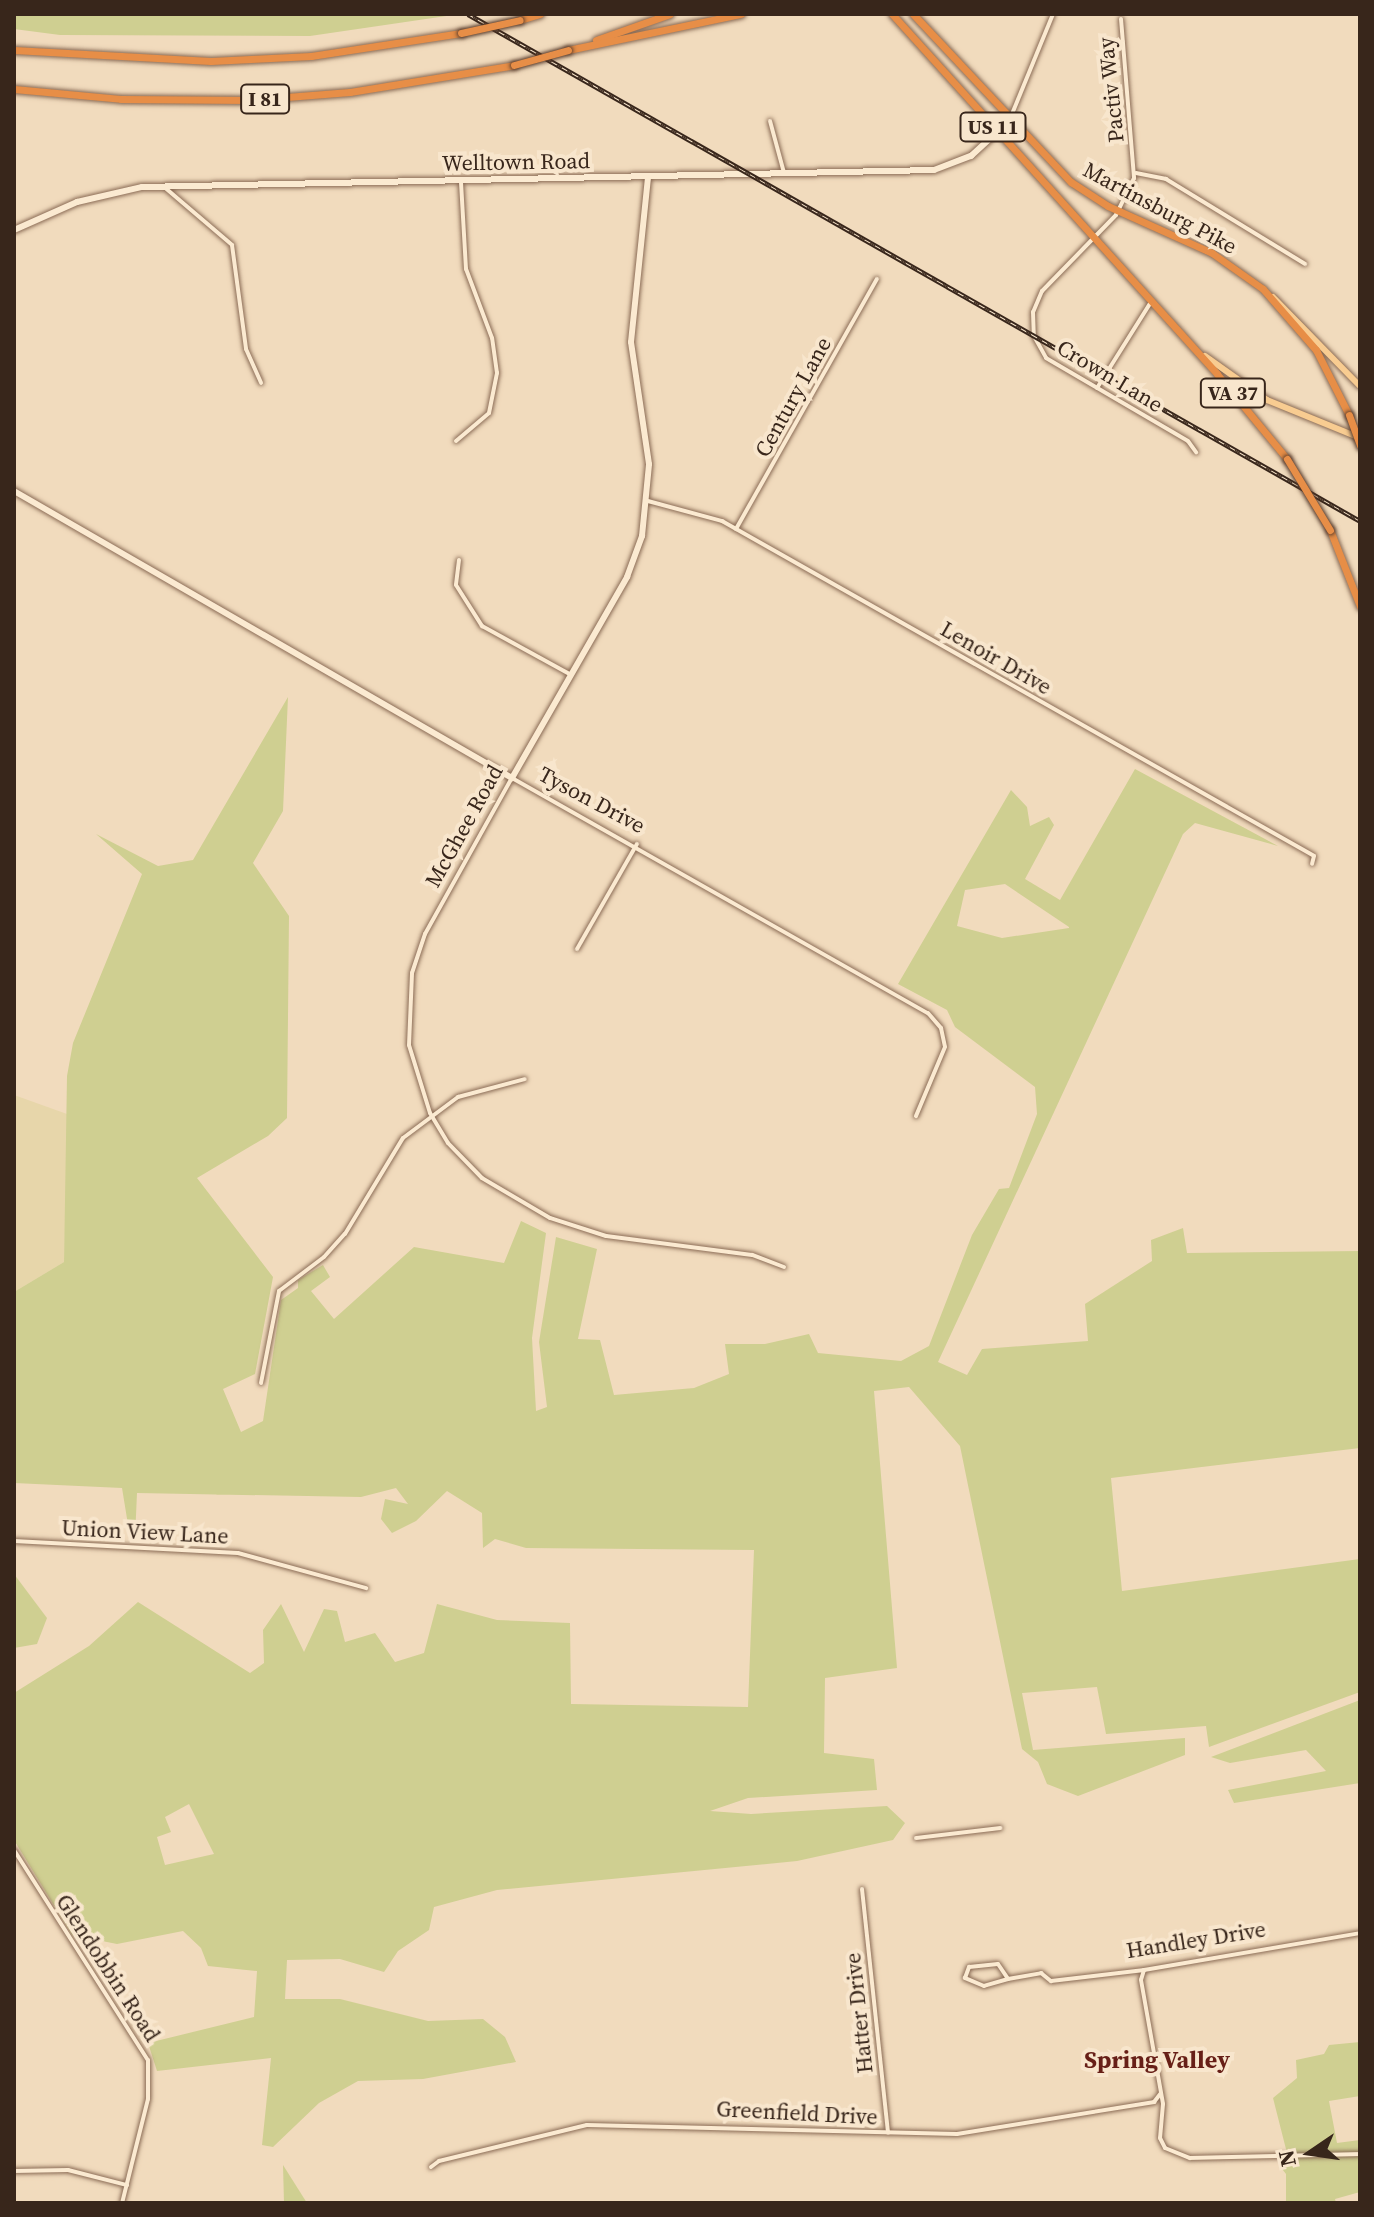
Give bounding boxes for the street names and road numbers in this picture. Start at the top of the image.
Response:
street label: Pactiv Way [1092,36,1130,144]
road number: I 81 [239,83,291,115]
road number: US 11 [959,111,1027,143]
street label: Welltown Road [442,148,590,176]
street label: Martinsburg Pike [1079,156,1241,260]
street label: Century Lane [749,332,837,462]
street label: Crown Lane [1052,334,1168,418]
road number: VA 37 [1199,377,1267,409]
street label: Lenoir Drive [936,616,1056,700]
street label: McGhee Road [420,760,508,892]
street label: Tyson Drive [534,761,650,839]
street label: Union View Lane [60,1514,230,1550]
street label: Glendobbin Road [51,1889,165,2047]
street label: Handley Drive [1124,1916,1268,1964]
street label: Hatter Drive [840,1951,878,2075]
street label: Greenfield Drive [716,2096,878,2130]

